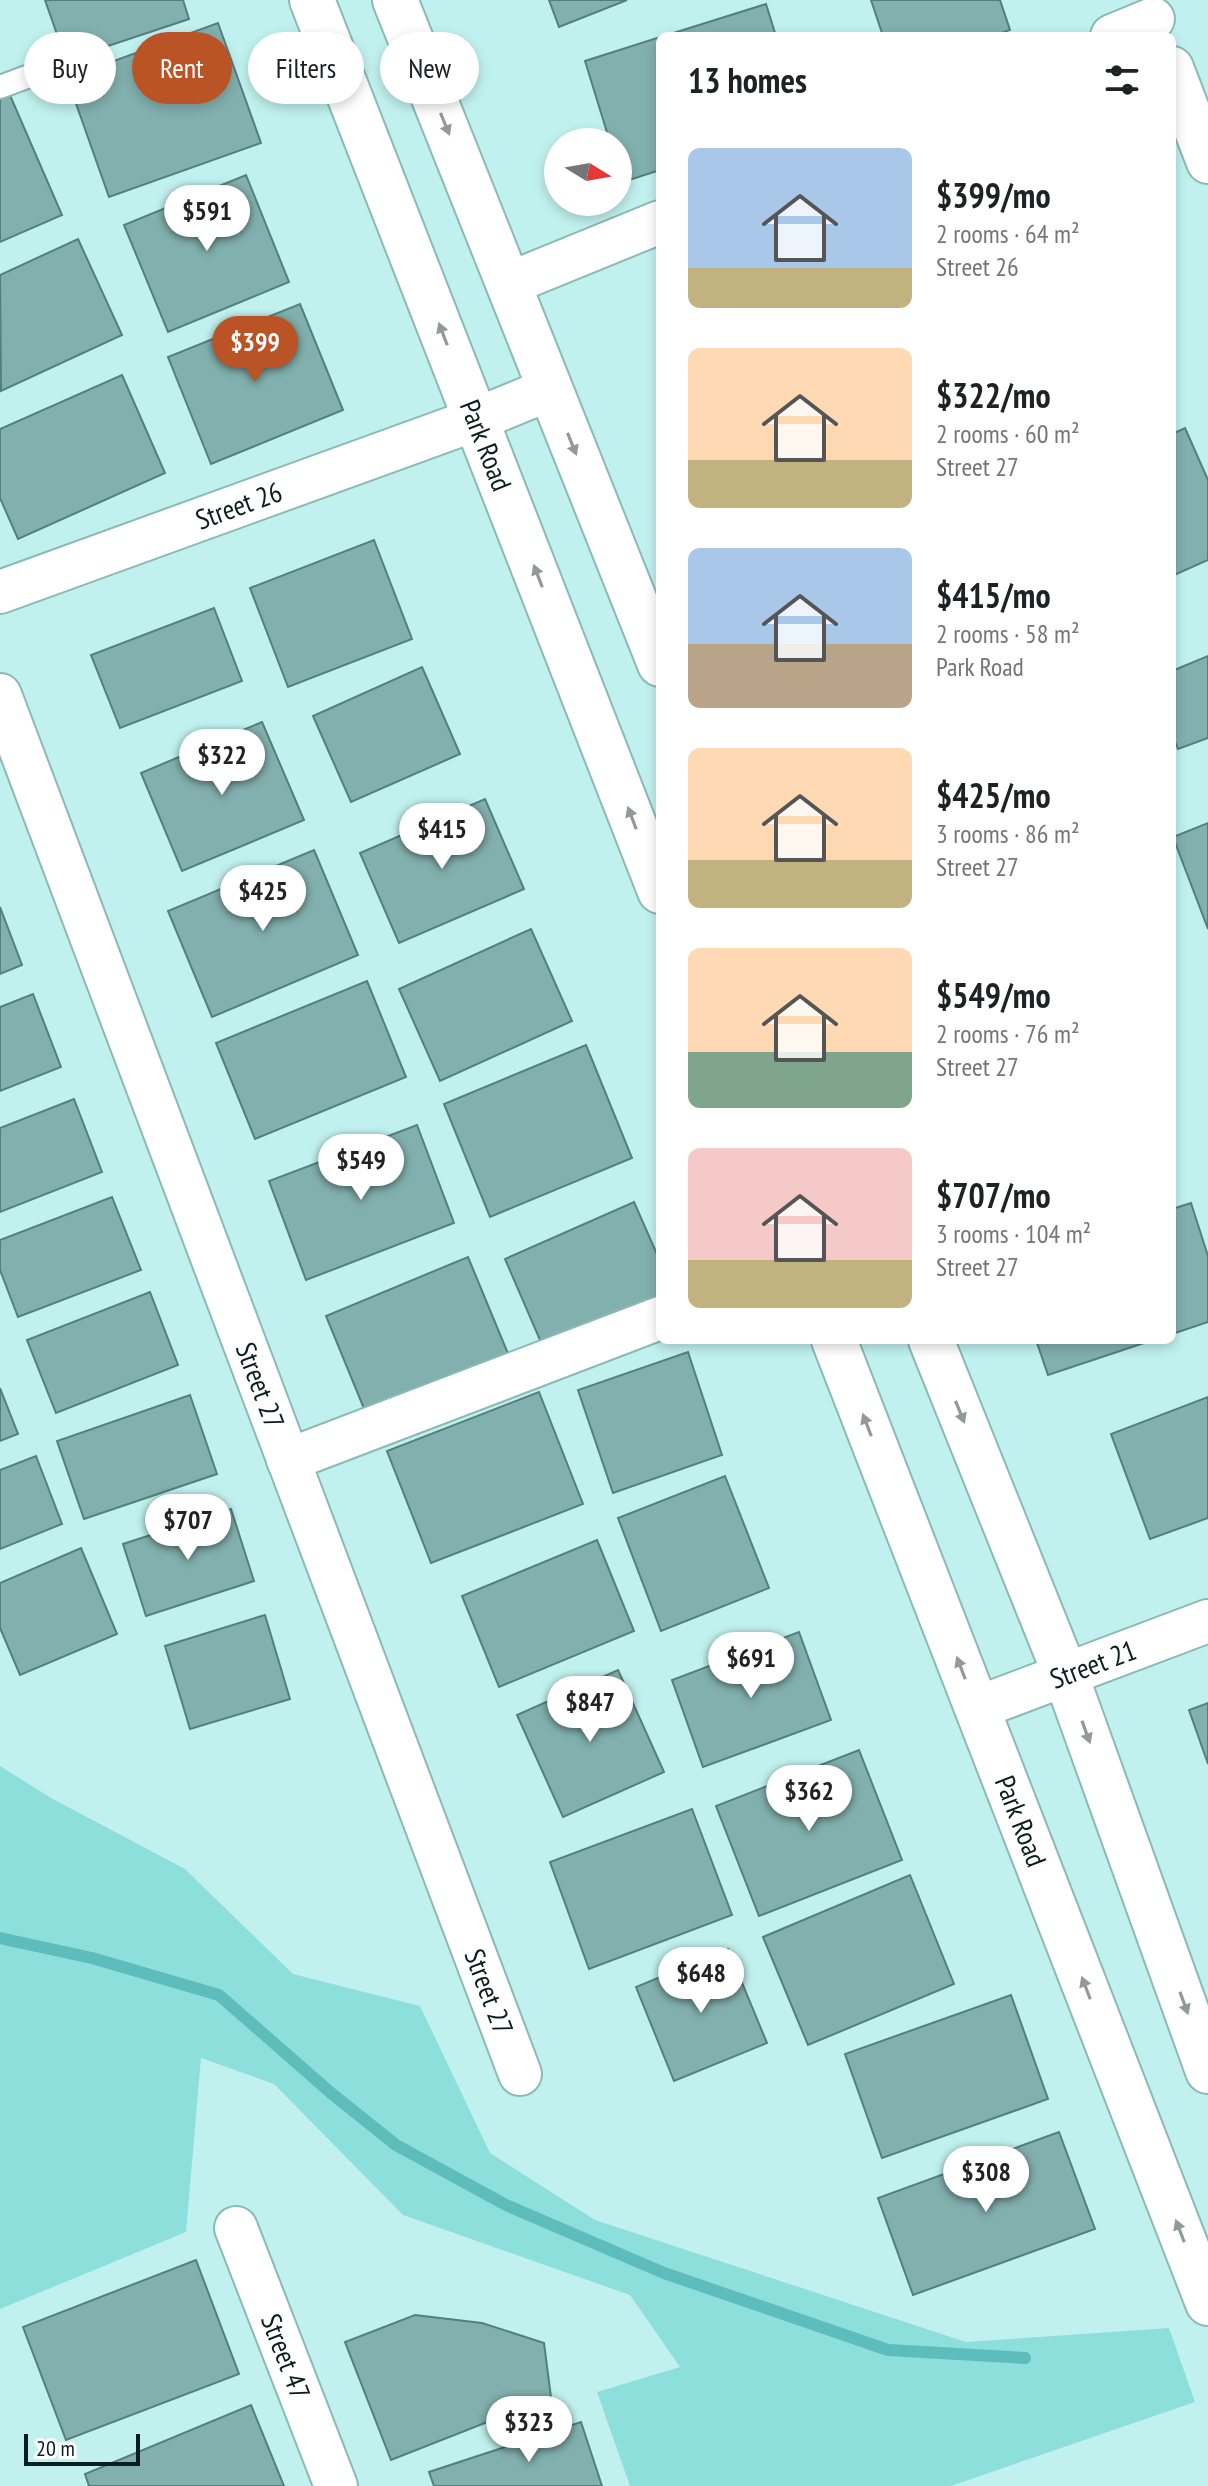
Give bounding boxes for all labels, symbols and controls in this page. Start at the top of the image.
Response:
chip: Buy [24,32,116,104]
chip: Rent [132,32,232,104]
chip: Filters [248,32,364,104]
chip: New [380,32,479,104]
text: 13 homes [688,58,807,102]
icon: filters [1100,58,1144,102]
one-way arrow [439,112,452,136]
north arrow [544,128,632,216]
map controls [544,128,632,216]
text: $399/mo [936,173,1051,217]
icon: home [752,180,848,276]
pin: $591 [160,185,254,253]
text: $591 [182,194,232,227]
text: 2 rooms · 64 m² [936,217,1080,250]
text: Street 26 [936,250,1019,283]
pin: $399 [208,316,302,384]
one-way arrow [436,322,449,346]
text: $399 [230,325,280,358]
text: $322/mo [936,373,1051,417]
icon: home [752,380,848,476]
street label: Park Road [452,394,521,496]
text: 2 rooms · 60 m² [936,417,1080,450]
one-way arrow [566,432,579,456]
text: Street 27 [936,450,1019,483]
street label: Street 26 [190,472,287,538]
one-way arrow [531,564,544,588]
text: $415/mo [936,573,1051,617]
icon: home [752,580,848,676]
text: 2 rooms · 58 m² [936,617,1080,650]
text: Park Road [936,650,1024,683]
pin: $322 [175,729,269,797]
text: $322 [197,738,247,771]
text: $425/mo [936,773,1051,817]
icon: home [752,780,848,876]
pin: $415 [395,803,489,871]
one-way arrow [625,806,638,830]
text: $415 [417,812,467,845]
text: 3 rooms · 86 m² [936,817,1080,850]
text: Street 27 [936,850,1019,883]
pin: $425 [216,865,310,933]
text: $425 [238,874,288,907]
text: $549/mo [936,973,1051,1017]
icon: home [752,980,848,1076]
text: 2 rooms · 76 m² [936,1017,1080,1050]
text: Street 27 [936,1050,1019,1083]
pin: $549 [314,1134,408,1202]
text: $549 [336,1143,386,1176]
text: $707/mo [936,1173,1051,1217]
icon: home [752,1180,848,1276]
text: 3 rooms · 104 m² [936,1217,1091,1250]
text: Street 27 [936,1250,1019,1283]
street label: Street 27 [228,1337,294,1434]
one-way arrow [954,1400,967,1424]
one-way arrow [860,1413,873,1437]
pin: $707 [141,1494,235,1562]
text: $707 [163,1503,213,1536]
street label: Street 21 [1045,1631,1141,1697]
pin: $691 [704,1632,798,1700]
text: $691 [726,1641,776,1674]
one-way arrow [954,1656,967,1680]
pin: $847 [543,1676,637,1744]
text: $847 [565,1685,615,1718]
one-way arrow [1080,1721,1093,1745]
pin: $362 [762,1765,856,1833]
street label: Park Road [987,1770,1056,1872]
text: $362 [784,1774,834,1807]
street label: Street 27 [456,1943,523,2040]
pin: $648 [654,1947,748,2015]
text: $648 [676,1956,726,1989]
one-way arrow [1079,1976,1092,2000]
one-way arrow [1178,1992,1191,2016]
pin: $308 [939,2146,1033,2214]
text: $308 [961,2155,1011,2188]
one-way arrow [1173,2219,1186,2243]
street label: Street 47 [253,2308,320,2405]
pin: $323 [482,2396,576,2464]
text: $323 [504,2405,554,2438]
scale bar [24,2430,140,2466]
text: 20 m [36,2434,75,2462]

